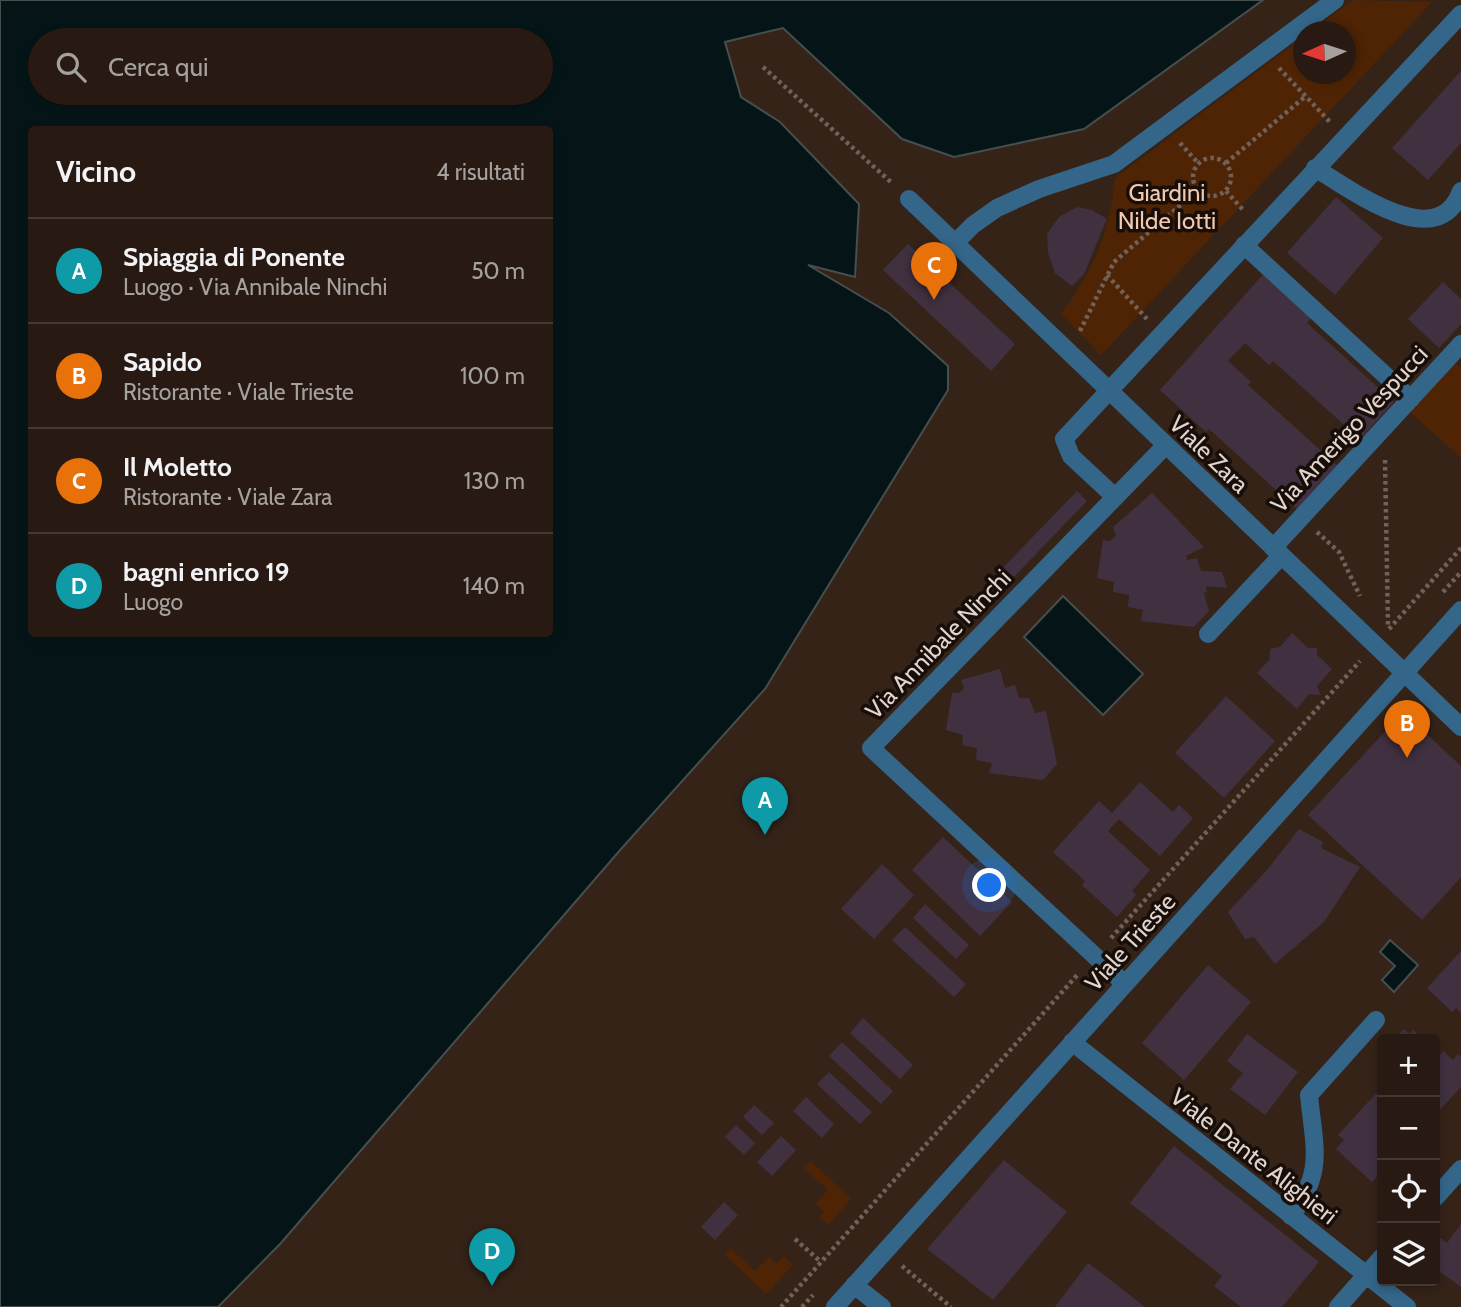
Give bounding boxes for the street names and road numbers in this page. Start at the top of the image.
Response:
street label: Via Amerigo Vespucci [1264,340,1434,518]
street label: Viale Zara [1163,409,1255,499]
street label: Via Annibale Ninchi [859,563,1017,725]
street label: Viale Trieste [1079,887,1181,997]
street label: Viale Dante Alighieri [1165,1082,1343,1230]

